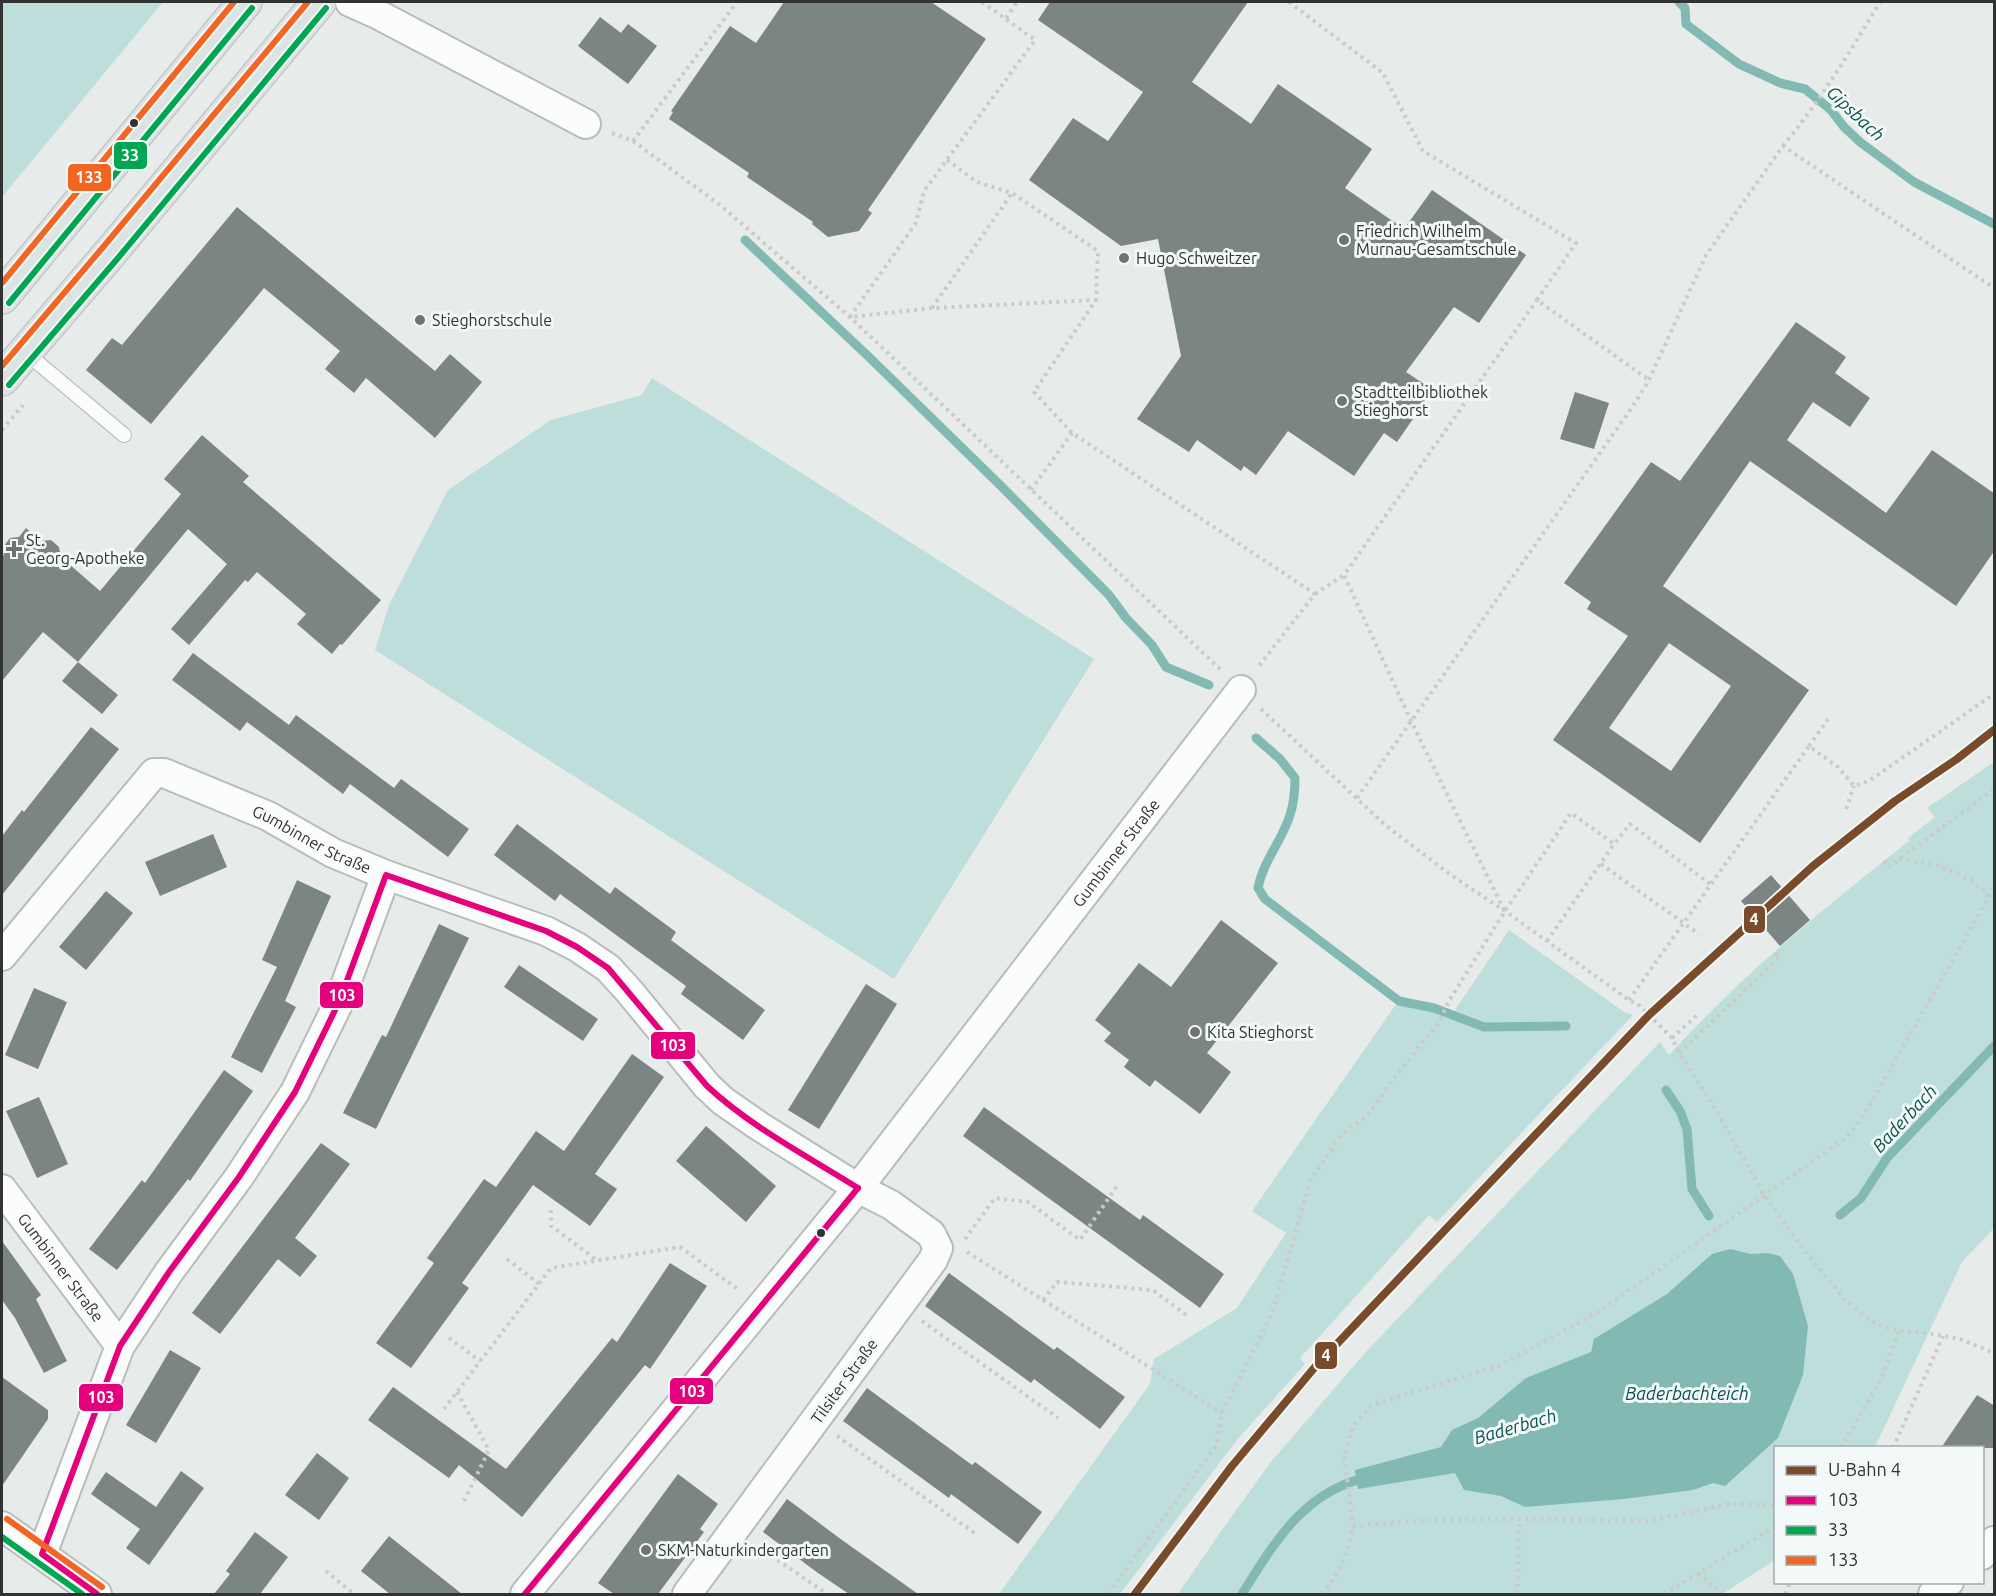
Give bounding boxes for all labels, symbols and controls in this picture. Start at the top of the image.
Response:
water label: Gipsbach [1823,81,1889,145]
unlabelled marker [128,117,140,129]
line badge: 33 [113,141,148,170]
text: 33 [121,146,139,164]
line badge: 133 [67,163,112,192]
text: 133 [75,168,103,186]
place label: Friedrich Wilhelm Murnau-Gesamtschule [1356,222,1517,258]
marker: Friedrich Wilhelm Murnau-Gesamtschule [1337,233,1351,247]
place label: Hugo Schweitzer [1136,249,1257,267]
marker: Hugo Schweitzer [1117,251,1131,265]
place label: Stieghorstschule [432,311,552,329]
marker: Stieghorstschule [413,313,427,327]
place label: Stadtteilbibliothek Stieghorst [1354,383,1488,419]
marker: Stadtteilbibliothek Stieghorst [1335,394,1349,408]
place label: St. Georg-Apotheke [26,531,145,567]
marker: St. Georg-Apotheke [7,542,21,556]
street label: Gumbinner Straße [1069,795,1163,910]
street label: Gumbinner Straße [250,802,374,877]
line badge: 4 [1743,905,1766,934]
text: 4 [1749,910,1759,928]
line badge: 103 [319,981,364,1009]
text: 103 [328,986,356,1004]
place label: Kita Stieghorst [1207,1023,1314,1041]
marker: Kita Stieghorst [1188,1025,1202,1039]
line badge: 103 [650,1031,696,1060]
text: 103 [659,1036,687,1054]
water label: Baderbach [1868,1080,1940,1156]
street label: Gumbinner Straße [14,1209,107,1325]
unlabelled marker [815,1227,827,1239]
street label: Tilsiter Straße [807,1335,881,1427]
line badge: 4 [1314,1341,1338,1370]
text: 4 [1321,1346,1331,1364]
line badge: 103 [669,1377,714,1405]
text: 103 [678,1382,706,1400]
line badge: 103 [78,1383,124,1412]
water label: Baderbachteich [1625,1383,1749,1403]
text: 103 [87,1388,115,1406]
water label: Baderbach [1472,1405,1558,1447]
legend [1774,1446,1984,1584]
text: U-Bahn 4 [1828,1459,1901,1479]
text: 103 [1828,1489,1858,1509]
text: 33 [1828,1519,1848,1539]
place label: SKM-Naturkindergarten [658,1541,829,1559]
marker: SKM-Naturkindergarten [639,1543,653,1557]
text: 133 [1828,1549,1858,1569]

